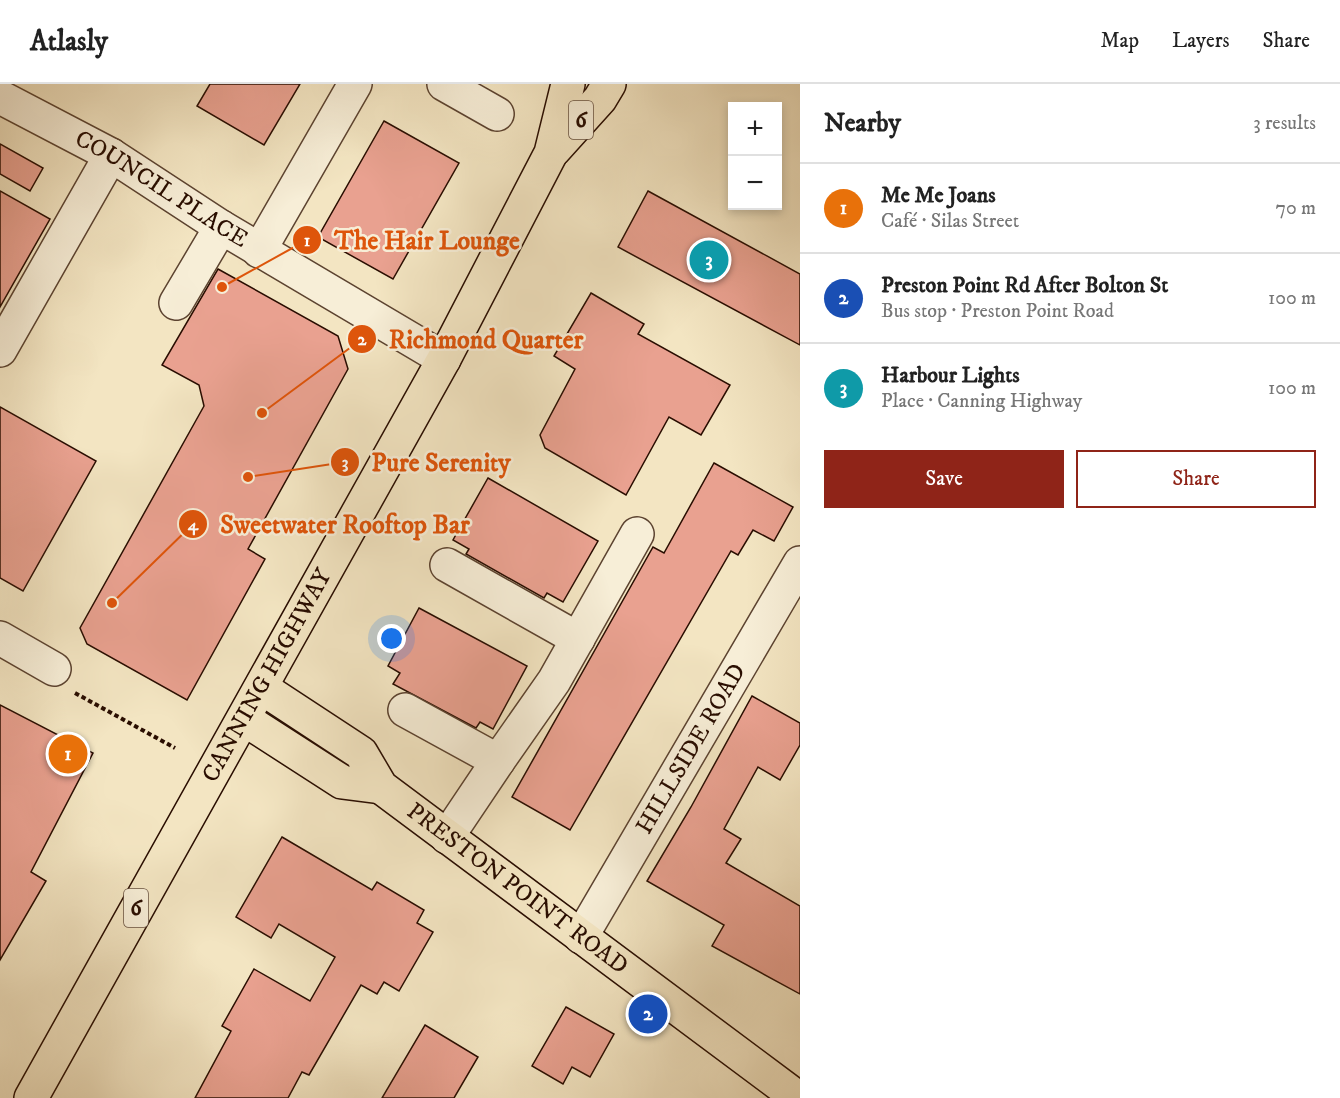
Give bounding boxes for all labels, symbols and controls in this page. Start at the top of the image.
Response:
text: Atlasly [30,24,108,59]
text: Map [1100,28,1139,54]
text: Layers [1172,28,1230,54]
text: Share [1263,28,1310,54]
road number: 6 [569,101,593,139]
map controls [728,102,782,210]
button: + [728,102,782,156]
text: Nearby [824,107,901,140]
text: 3 results [1253,111,1316,136]
street label: COUNCIL PLACE [70,124,253,255]
button: − [728,156,782,210]
text: Me Me Joans [881,182,995,209]
text: 1 [840,196,847,221]
text: 70 m [1275,196,1316,221]
text: Café · Silas Street [881,209,1019,234]
callout: The Hair Lounge [292,218,532,262]
text: The Hair Lounge [333,225,520,258]
text: 1 [304,230,311,252]
pin: 3 [690,238,728,282]
text: Preston Point Rd After Bolton St [881,272,1168,299]
text: 2 [839,286,848,311]
text: 100 m [1268,286,1316,311]
text: Bus stop · Preston Point Road [881,299,1114,324]
callout: Richmond Quarter [347,317,595,361]
text: Richmond Quarter [389,324,583,357]
text: 2 [358,329,368,351]
text: Harbour Lights [881,362,1020,389]
text: 3 [840,376,847,401]
text: 100 m [1268,376,1316,401]
text: Place · Canning Highway [881,389,1082,414]
callout: Pure Serenity [330,440,523,484]
text: Pure Serenity [371,447,511,480]
button: Save [824,450,1064,508]
button: Share [1076,450,1316,508]
text: 3 [342,452,349,474]
callout: Sweetwater Rooftop Bar [178,502,481,546]
text: Sweetwater Rooftop Bar [220,509,470,542]
text: 4 [187,514,199,536]
street label: CANNING HIGHWAY [196,563,339,788]
your location [377,624,406,653]
street label: HILLSIDE ROAD [630,658,753,840]
pin: 1 [48,732,88,776]
street label: PRESTON POINT ROAD [401,796,634,981]
road number: 6 [124,889,148,927]
pin: 2 [628,992,668,1036]

